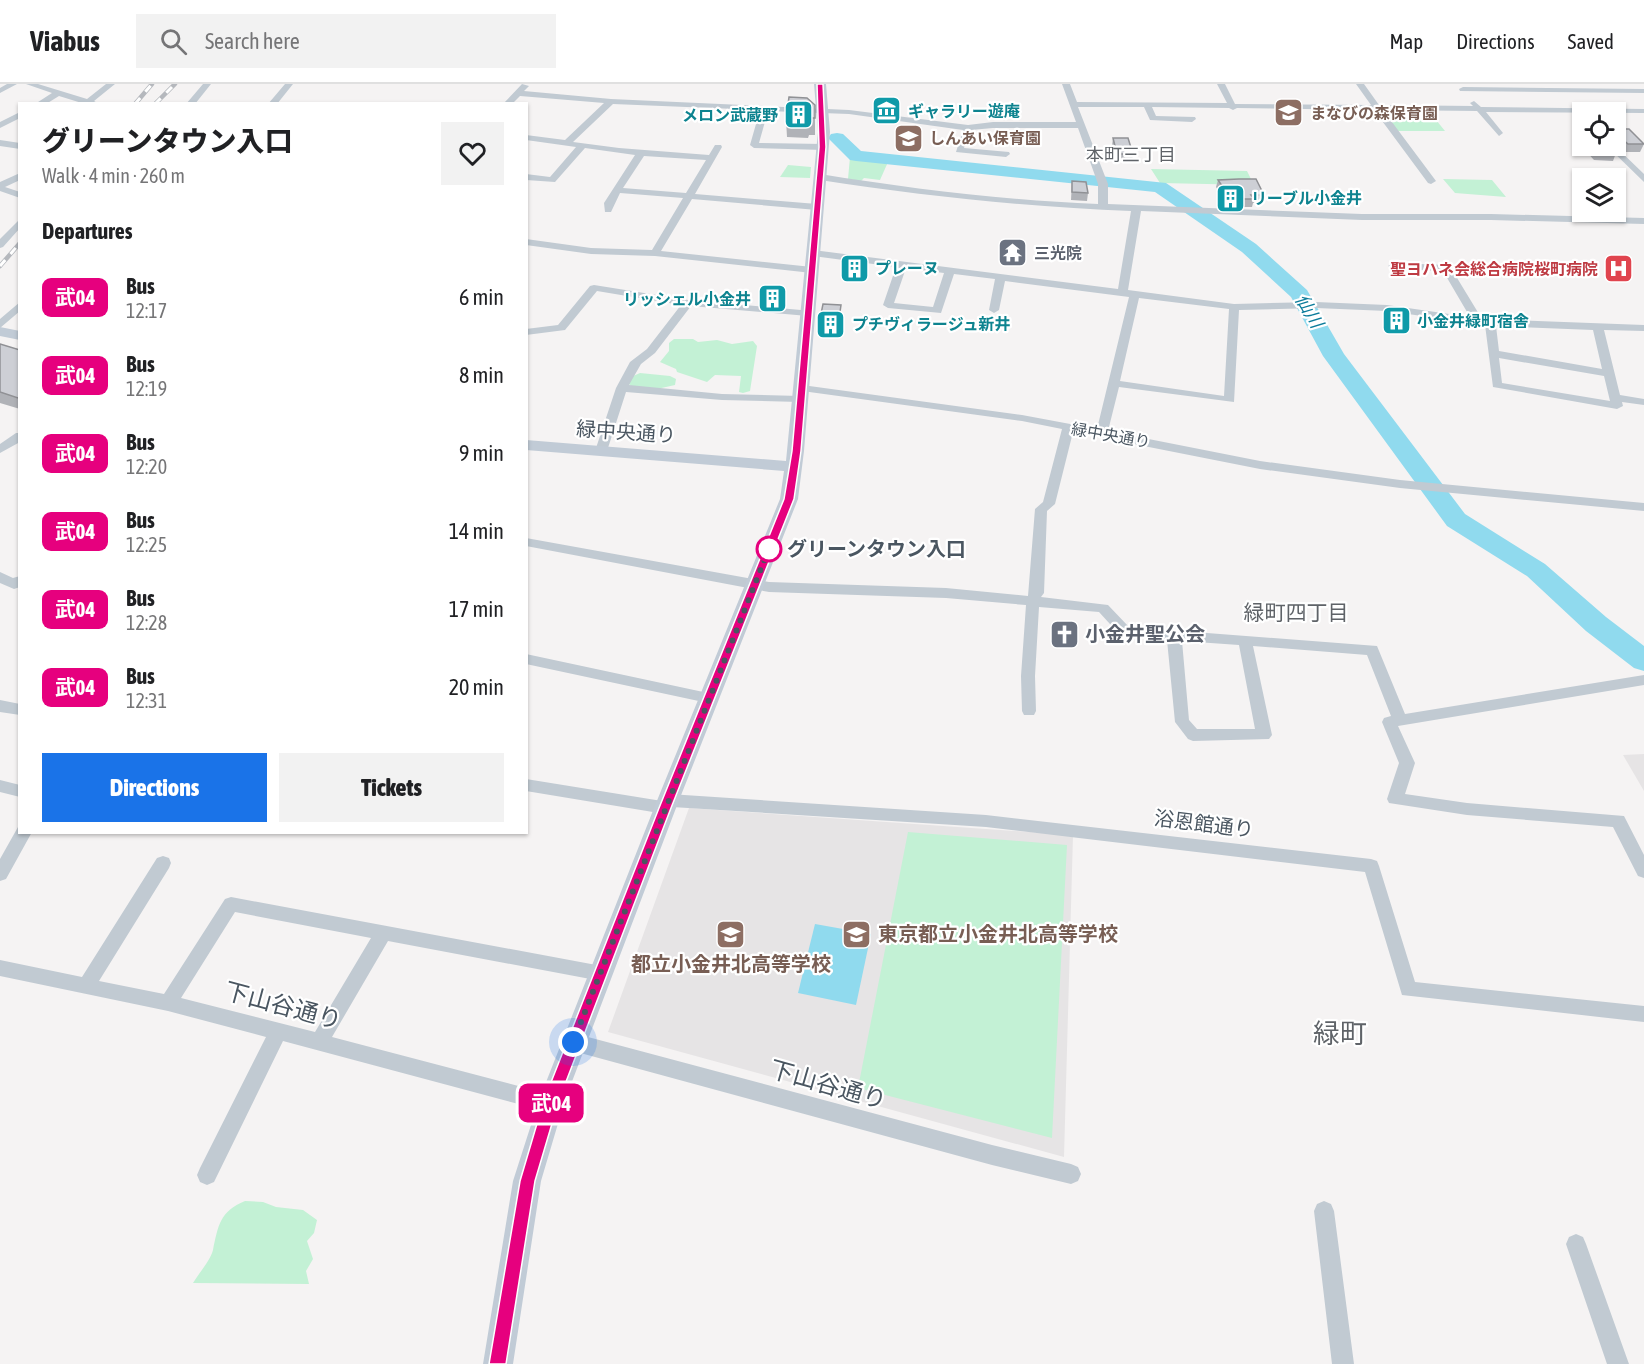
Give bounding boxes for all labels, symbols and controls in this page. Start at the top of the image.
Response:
search box [136,14,556,68]
text: Viabus [30,25,100,57]
icon: search [157,25,190,58]
text: Search here [205,28,300,54]
text: Map [1389,29,1423,53]
text: Directions [1456,29,1535,53]
text: Saved [1568,29,1614,53]
museum icon: ギャラリー遊庵 [871,95,903,127]
school or university icon: まなびの森保育園 [1273,97,1305,129]
building icon: メロン武蔵野 [783,99,815,131]
place label: ギャラリー遊庵 [908,102,1020,120]
map controls [1572,102,1626,222]
button: locate [1572,102,1626,156]
place label: まなびの森保育園 [1310,104,1438,122]
place label: メロン武蔵野 [682,106,778,124]
button: heart [441,122,504,185]
school or university icon: しんあい保育園 [892,122,924,154]
text: グリーンタウン入口 [42,125,293,157]
place label: しんあい保育園 [929,129,1041,147]
district label: 本町三丁目 [1086,144,1176,165]
text: Walk · 4 min · 260 m [42,164,185,187]
button: layers [1572,168,1626,222]
building icon: リーブル小金井 [1214,182,1246,214]
place label: リーブル小金井 [1251,189,1362,207]
text: Departures [42,218,132,244]
temple icon: 三光院 [997,237,1029,269]
place label: 三光院 [1034,244,1082,262]
building icon: プレーヌ [838,252,870,284]
hospital icon: 聖ヨハネ会総合病院桜町病院 [1603,253,1635,285]
place label: プレーヌ [875,259,939,277]
place label: 聖ヨハネ会総合病院桜町病院 [1390,260,1598,278]
text: Bus [126,273,155,299]
building icon: リッシェル小金井 [756,283,788,315]
text: 6 min [459,284,504,310]
text: 武04 [55,285,95,309]
place label: リッシェル小金井 [623,290,751,308]
water label: 仙川 [1291,290,1329,333]
text: 12:17 [126,299,167,322]
building icon: 小金井緑町宿舎 [1380,305,1412,337]
building icon: プチヴィラージュ新井 [815,308,847,340]
place label: 小金井緑町宿舎 [1417,312,1529,330]
place label: プチヴィラージュ新井 [852,315,1011,333]
text: Bus [126,351,155,377]
text: 8 min [459,362,504,388]
text: 武04 [55,363,95,387]
text: 12:19 [126,377,167,400]
street label: 緑中央通り [575,417,677,446]
street label: 緑中央通り [1070,419,1152,451]
text: Bus [126,429,155,455]
text: 9 min [459,440,504,466]
text: 武04 [55,441,95,465]
text: 12:20 [126,455,167,478]
text: Bus [126,507,155,533]
text: 14 min [449,518,504,544]
text: 武04 [55,519,95,543]
text: 12:25 [126,533,167,556]
marker: グリーンタウン入口 [756,536,782,562]
place label: グリーンタウン入口 [787,537,966,560]
text: Bus [126,585,155,611]
text: 17 min [449,596,504,622]
text: 武04 [55,597,95,621]
district label: 緑町四丁目 [1244,600,1349,624]
text: 12:28 [126,611,167,634]
church icon: 小金井聖公会 [1048,618,1080,650]
place label: 小金井聖公会 [1085,622,1205,645]
text: Bus [126,663,155,689]
text: 20 min [449,674,504,700]
text: 武04 [55,675,95,699]
text: 12:31 [126,689,167,712]
button: Directions [42,753,267,822]
button: Tickets [279,753,504,822]
street label: 浴恩館通り [1153,806,1255,841]
school or university icon: 都立小金井北高等学校 [715,918,747,950]
school or university icon: 東京都立小金井北高等学校 [841,918,873,950]
place label: 東京都立小金井北高等学校 [878,922,1118,945]
place label: 都立小金井北高等学校 [631,952,831,975]
street label: 下山谷通り [222,977,345,1034]
district label: 緑町 [1313,1018,1367,1049]
your location [558,1027,588,1057]
street label: 下山谷通り [767,1055,890,1114]
line badge: 武04 [516,1084,586,1122]
text: 武04 [531,1091,571,1115]

